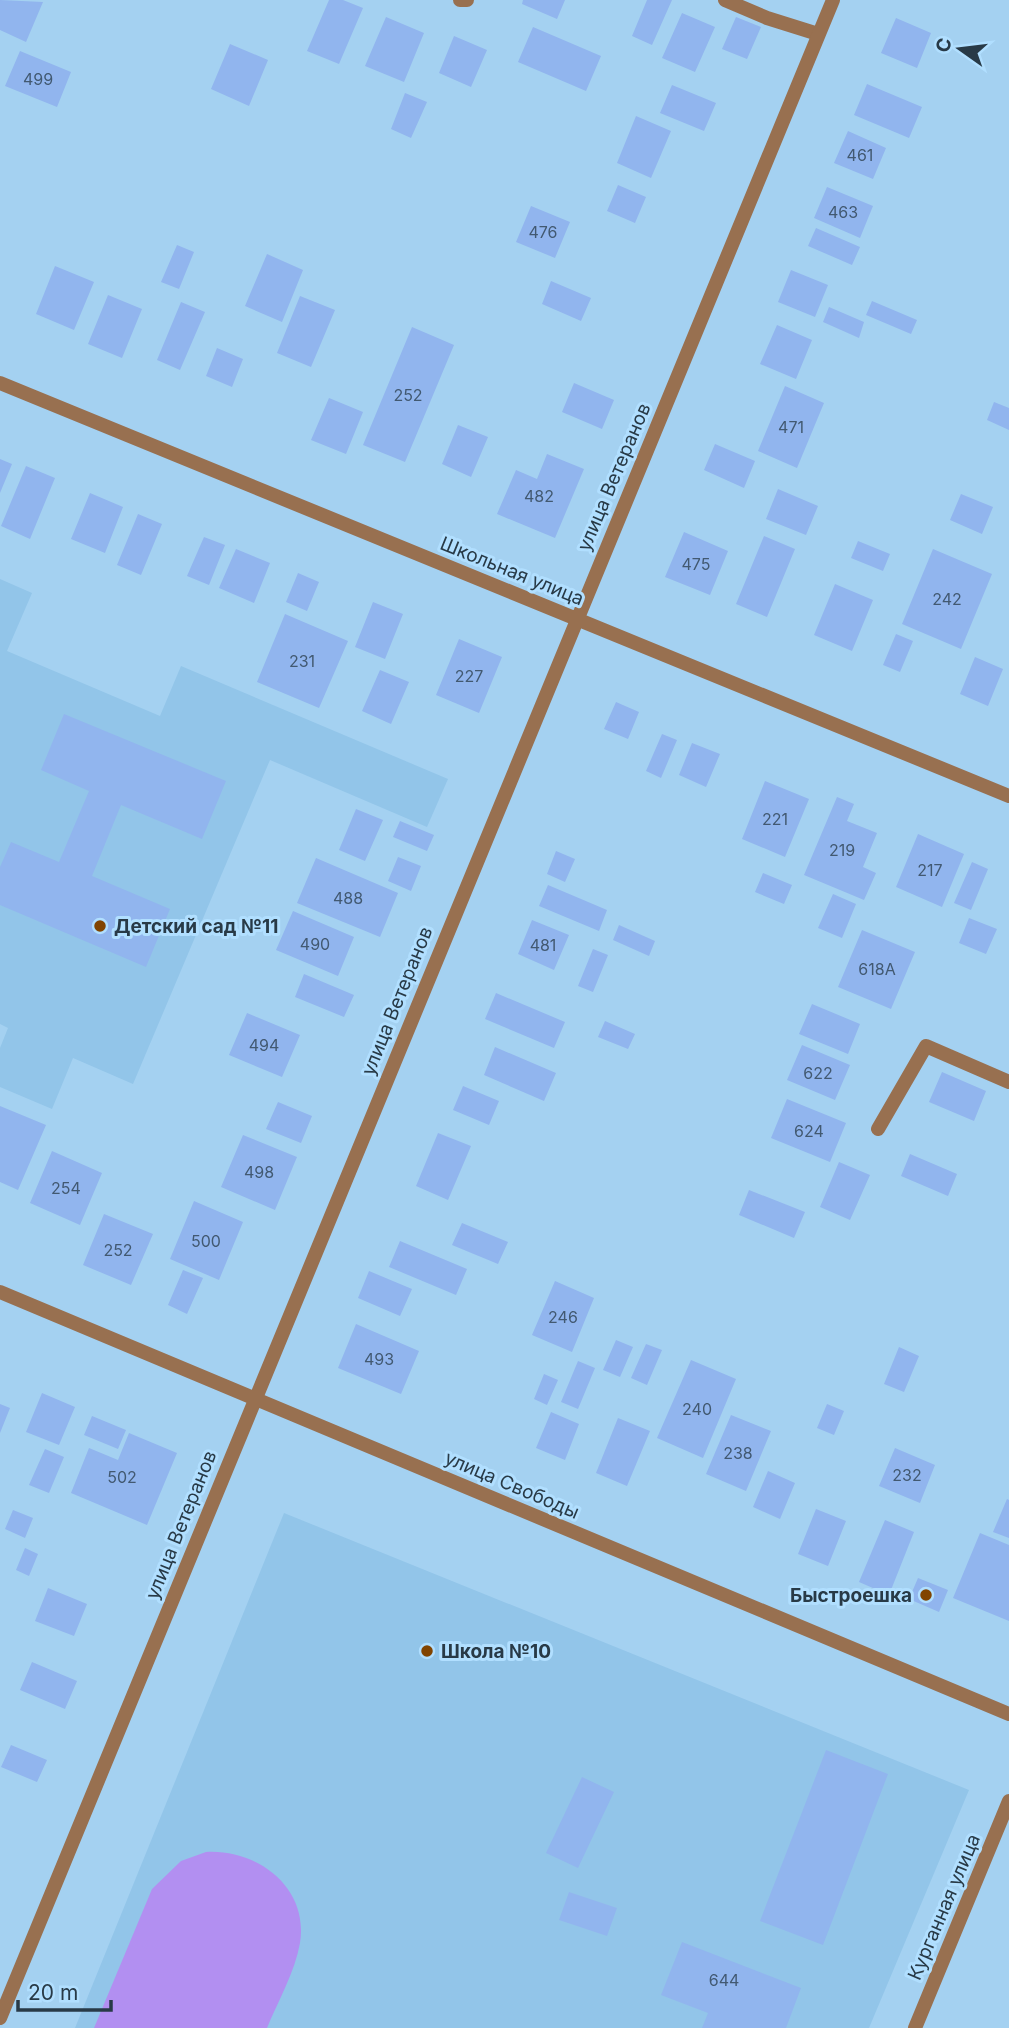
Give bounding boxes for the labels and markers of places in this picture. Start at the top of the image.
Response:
place label: Детский сад №11 [114,915,278,938]
marker: Детский сад №11 [92,918,108,934]
place label: Быстроешка [790,1584,912,1607]
marker: Быстроешка [918,1587,934,1603]
place label: Школа №10 [441,1640,551,1663]
marker: Школа №10 [419,1643,435,1659]

